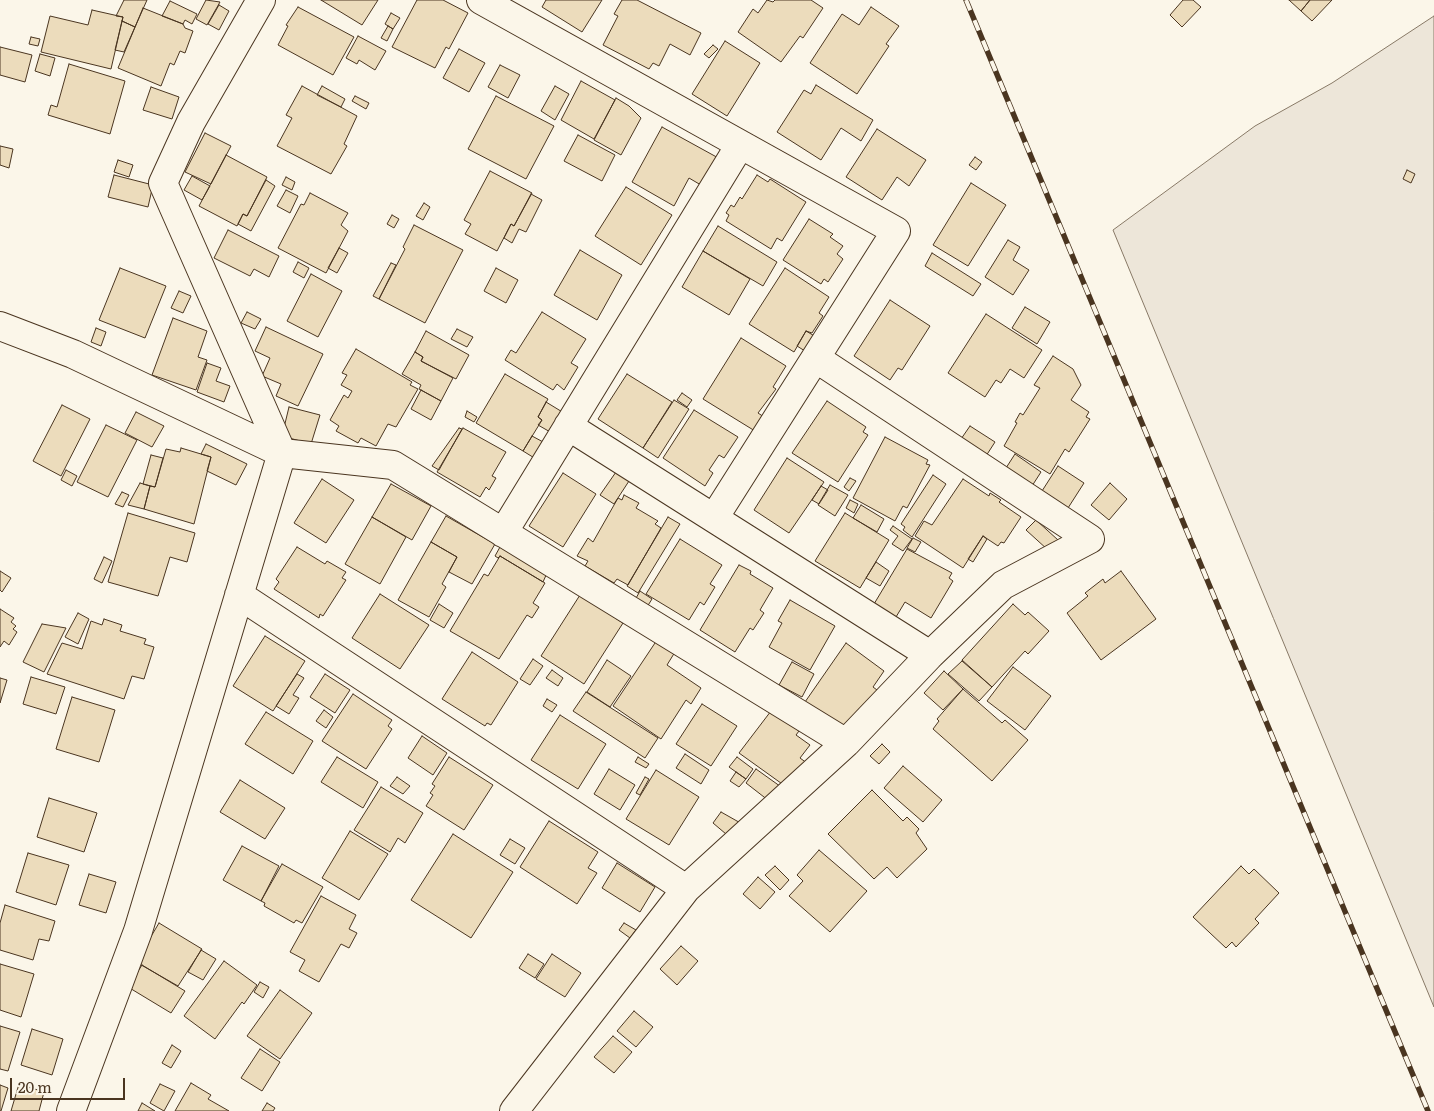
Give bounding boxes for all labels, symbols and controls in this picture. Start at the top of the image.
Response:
scale bar [12,1068,128,1100]
text: 20 m [18,1075,52,1098]

